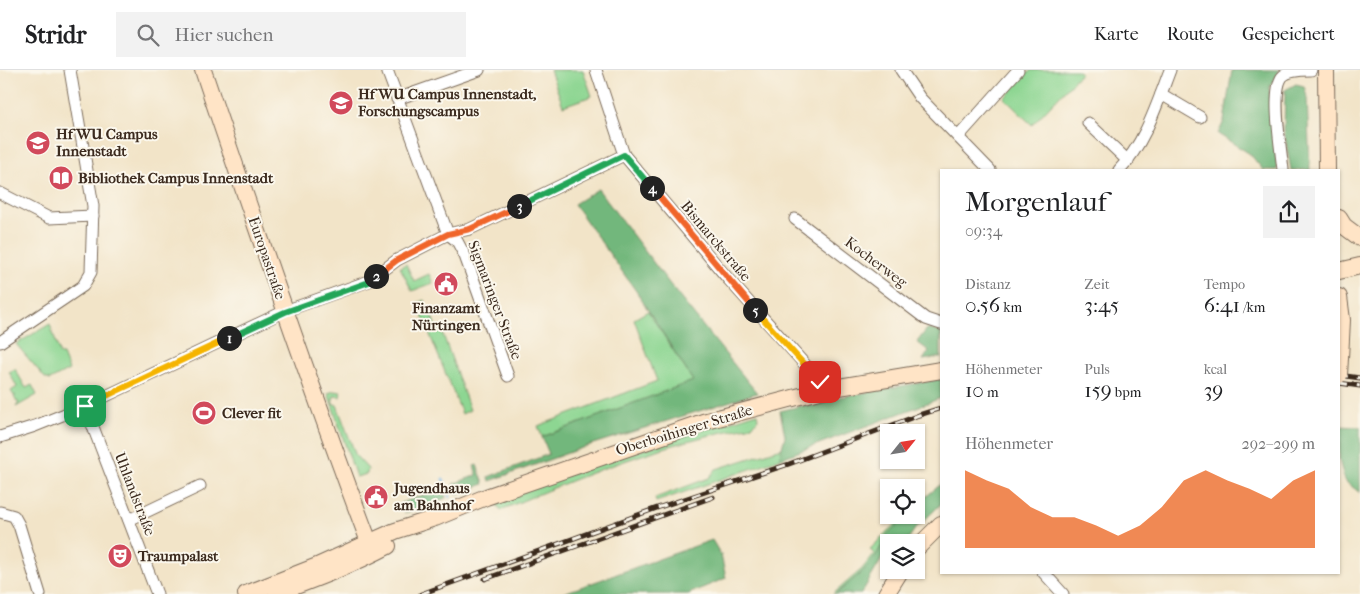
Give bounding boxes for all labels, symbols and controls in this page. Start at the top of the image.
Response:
search box [116,12,466,57]
text: Stridr [25,21,86,49]
icon: search [134,21,162,49]
text: Hier suchen [174,24,273,46]
text: Karte [1094,24,1139,45]
text: Route [1167,24,1214,45]
text: Gespeichert [1242,24,1335,45]
place label: HfWU Campus Innenstadt, Forschungscampus [357,85,536,120]
school or university icon: HfWU Campus Innenstadt, Forschungscampus [328,90,354,116]
place label: HfWU Campus Innenstadt [56,125,158,160]
school or university icon: HfWU Campus Innenstadt [25,130,51,156]
library icon: Bibliothek Campus Innenstadt [48,165,74,191]
place label: Bibliothek Campus Innenstadt [78,169,274,187]
pin: 4 [640,176,664,200]
text: 4 [648,180,657,197]
text: Morgenlauf [965,185,1107,218]
button: share [1263,186,1315,238]
pin: 3 [506,194,532,218]
street label: Bismarckstraße [677,197,755,285]
text: 3 [517,198,522,215]
street label: Europastraße [244,214,290,302]
text: 09:34 [965,221,1002,240]
street label: Kocherweg [841,233,911,292]
street label: Sigmaringer Straße [464,238,526,363]
pin: 2 [364,264,388,288]
text: 2 [373,268,380,285]
public building icon: Finanzamt Nürtingen [433,271,459,297]
text: Distanz [965,276,1011,293]
text: Zeit [1084,276,1110,293]
text: Tempo [1204,276,1245,293]
text: 0.56 [965,293,1000,317]
text: 3:45 [1084,293,1119,317]
text: 6:41 [1204,293,1240,317]
pin: 5 [742,298,768,322]
place label: Finanzamt Nürtingen [411,299,481,334]
text: km [1000,299,1022,316]
text: /km [1240,299,1265,316]
text: 5 [752,302,759,319]
pin: 1 [216,326,242,350]
text: 1 [227,330,232,347]
pin [799,361,841,403]
text: Höhenmeter [965,361,1042,378]
text: Puls [1084,361,1110,378]
text: kcal [1204,361,1227,378]
icon: check [806,368,834,396]
text: 10 [965,378,984,402]
text: 159 [1084,378,1112,402]
text: 39 [1204,378,1223,402]
text: m [984,384,999,401]
text: bpm [1112,384,1141,401]
pin [64,385,106,427]
icon: arrive [71,392,99,420]
sports icon: Clever fit [191,400,217,426]
street label: Oberboihinger Straße [613,400,755,459]
place label: Clever fit [222,404,282,422]
north arrow [880,424,925,469]
map controls [880,424,925,579]
text: Höhenmeter [965,434,1053,453]
text: 292–299 m [1241,434,1315,453]
street label: Uhlandstraße [111,450,159,539]
place label: Jugendhaus am Bahnhof [392,479,475,514]
button: locate [880,479,925,524]
public building icon: Jugendhaus am Bahnhof [363,484,389,510]
button: layers [880,534,925,579]
theatre icon: Traumpalast [107,543,133,569]
place label: Traumpalast [137,547,219,565]

